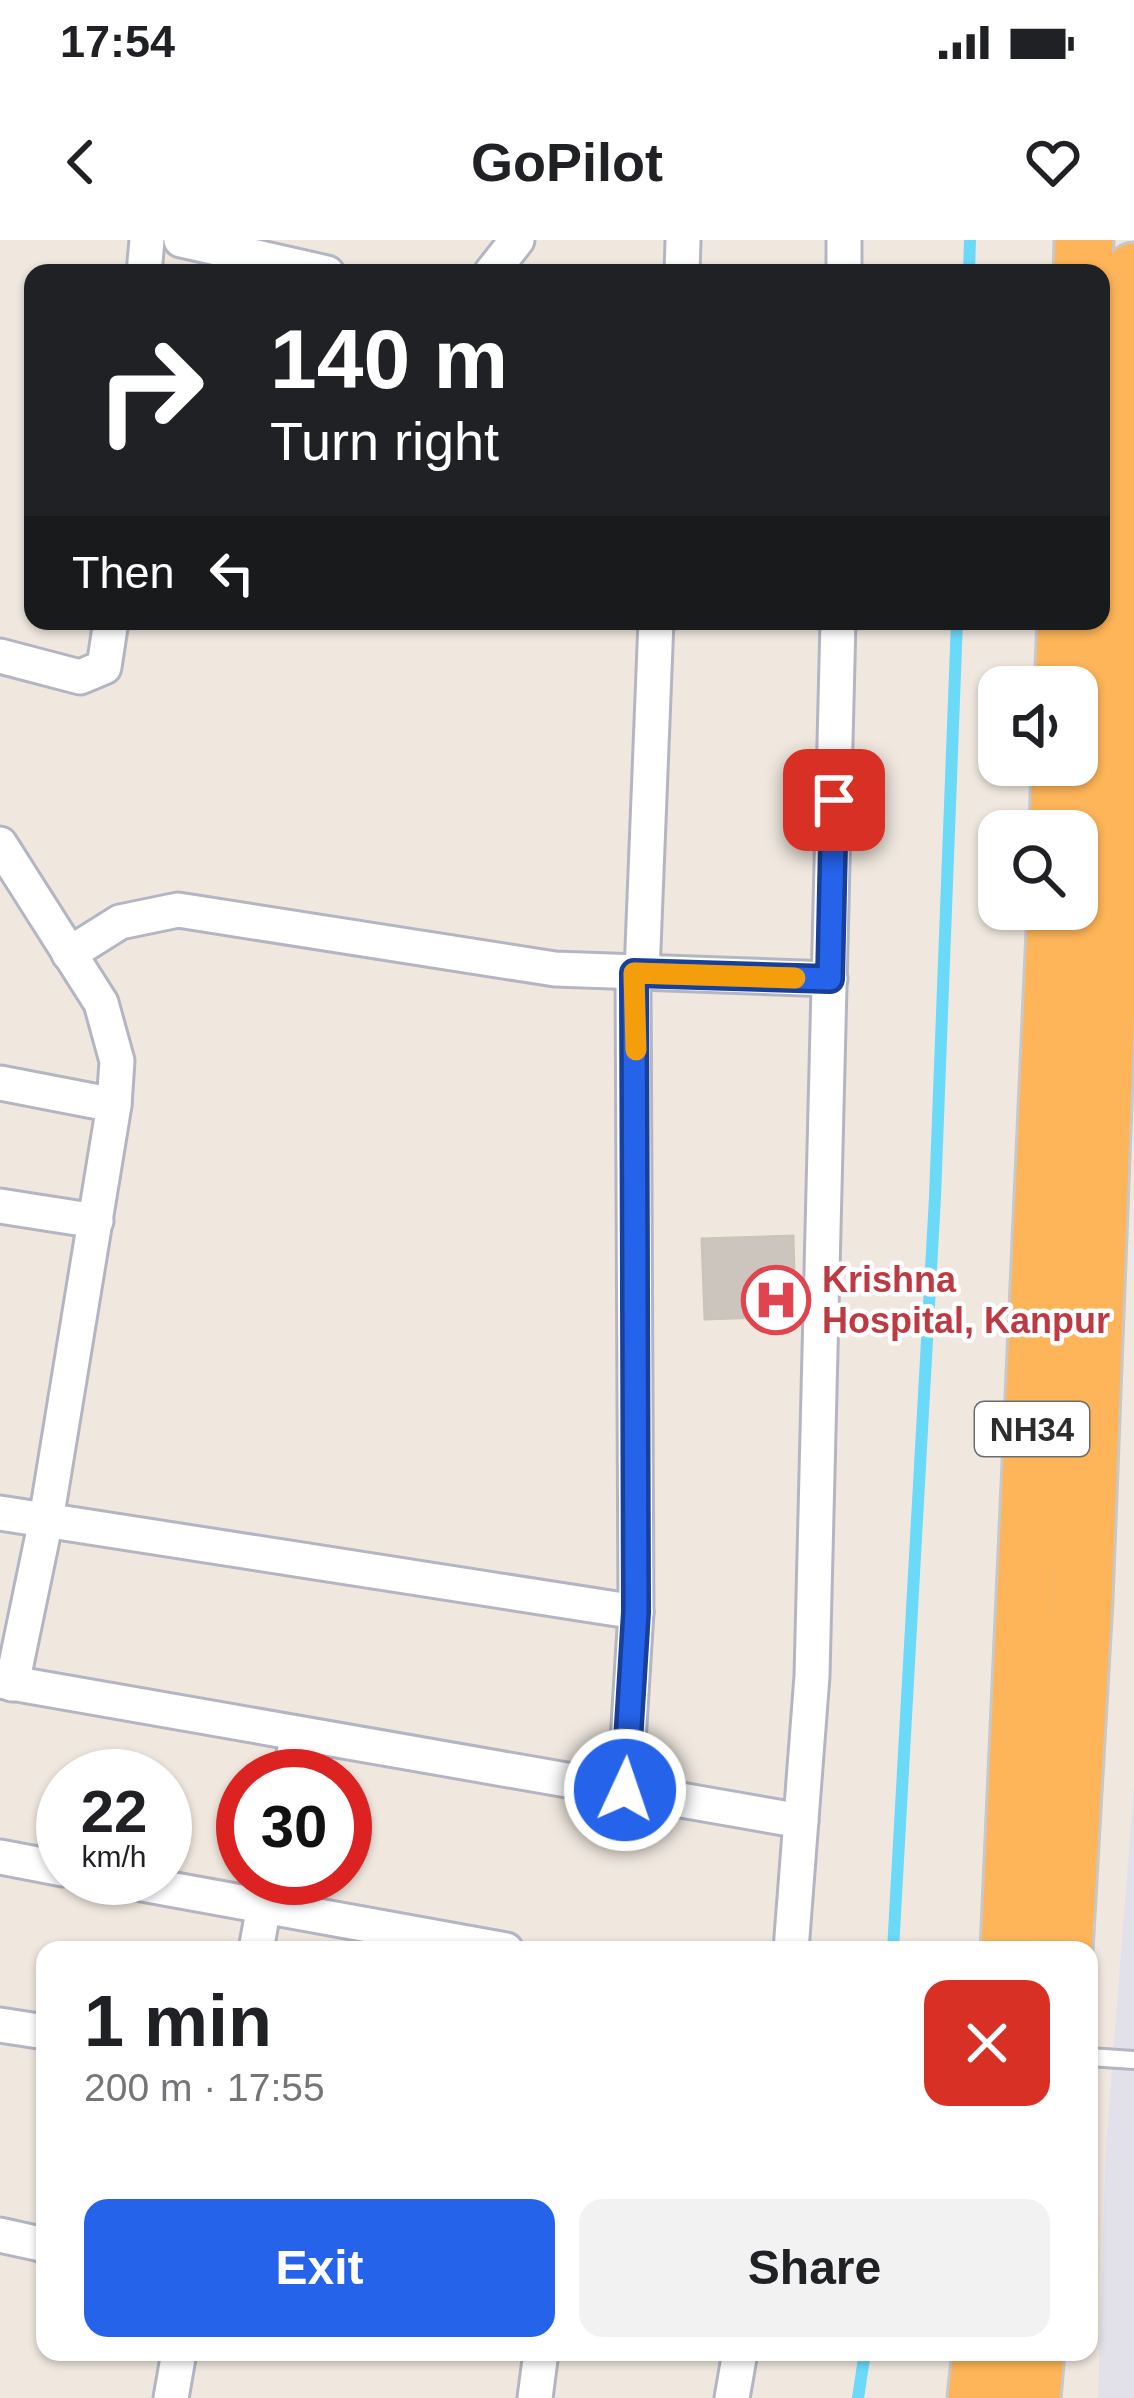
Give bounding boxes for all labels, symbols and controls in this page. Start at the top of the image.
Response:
text: 17:54 [60,16,175,67]
icon: back [48,129,114,195]
icon: heart [1020,129,1086,195]
text: GoPilot [471,132,663,192]
icon: right [72,312,228,468]
text: 140 m [270,312,508,406]
text: Turn right [270,411,499,471]
icon: left [199,540,265,606]
text: Then [72,547,175,598]
map controls [978,666,1098,930]
button: sound [978,666,1098,786]
pin [783,749,885,851]
icon: arrive [801,767,867,833]
button: search [978,810,1098,930]
place label: Krishna Hospital, Kanpur [822,1259,1110,1341]
hospital icon: Krishna Hospital, Kanpur [741,1265,811,1335]
road number: NH34 [975,1402,1089,1456]
position arrow [562,1727,688,1853]
speed limit sign: 30 [216,1749,372,1905]
text: 22 [81,1778,147,1845]
text: km/h [81,1840,147,1873]
button: close [924,1980,1050,2106]
text: 1 min [84,1981,272,2061]
text: 200 m · 17:55 [84,2066,325,2109]
button: Exit [84,2199,555,2337]
button: Share [579,2199,1050,2337]

